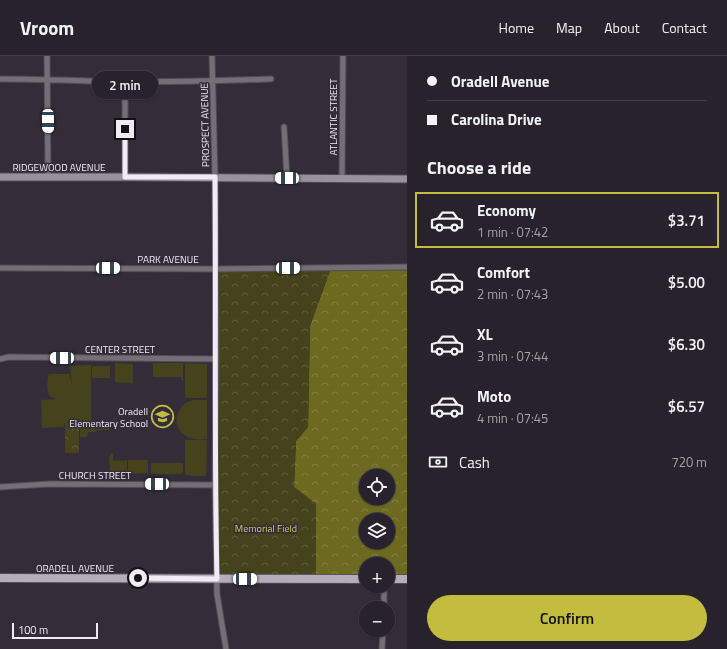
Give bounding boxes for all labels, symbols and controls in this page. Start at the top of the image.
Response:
text: Vroom [20,13,74,42]
text: Home [499,17,534,38]
text: Map [556,17,582,38]
text: About [604,17,640,38]
text: Contact [662,17,707,38]
text: Oradell Avenue [451,70,549,93]
callout: 2 min [92,71,158,99]
text: 2 min [109,75,141,95]
street label: ATLANTIC STREET [326,78,341,155]
street label: PROSPECT AVENUE [197,82,213,167]
text: Carolina Drive [451,108,542,131]
car [42,109,54,133]
route end [116,120,134,138]
text: Choose a ride [427,154,531,181]
street label: RIDGEWOOD AVENUE [12,160,106,175]
car [275,172,299,184]
text: Economy [477,199,536,222]
icon: car [429,202,465,238]
text: $3.71 [668,209,705,232]
text: 1 min · 07:42 [477,222,548,242]
street label: PARK AVENUE [137,252,199,267]
text: Comfort [477,261,530,284]
car [96,262,120,274]
car [276,262,300,274]
icon: car [429,264,465,300]
text: $5.00 [668,271,705,294]
text: 2 min · 07:43 [477,284,548,304]
text: XL [477,323,493,346]
icon: car [429,326,465,362]
text: $6.30 [668,333,705,356]
street label: CENTER STREET [85,342,156,357]
text: 3 min · 07:44 [477,346,548,366]
car [50,352,74,364]
text: Moto [477,385,511,408]
icon: car [429,388,465,424]
text: $6.57 [668,395,705,418]
place label: Oradell Elementary School [69,404,148,431]
school or university icon: Oradell Elementary School [150,404,176,430]
text: 4 min · 07:45 [477,408,548,428]
icon: cash [427,451,449,473]
text: Cash [459,451,490,474]
text: 720 m [671,452,707,472]
street label: CHURCH STREET [59,468,132,483]
map controls [359,469,395,637]
button: locate [359,469,395,505]
car [145,478,169,490]
button: layers [359,513,395,549]
park label: Memorial Field [235,521,297,536]
button: + [359,557,395,593]
street label: ORADELL AVENUE [36,561,115,576]
route start [129,569,147,587]
car [233,573,257,585]
button: Confirm [427,595,707,641]
button: − [359,601,395,637]
scale bar [12,621,98,640]
text: 100 m [18,622,48,638]

